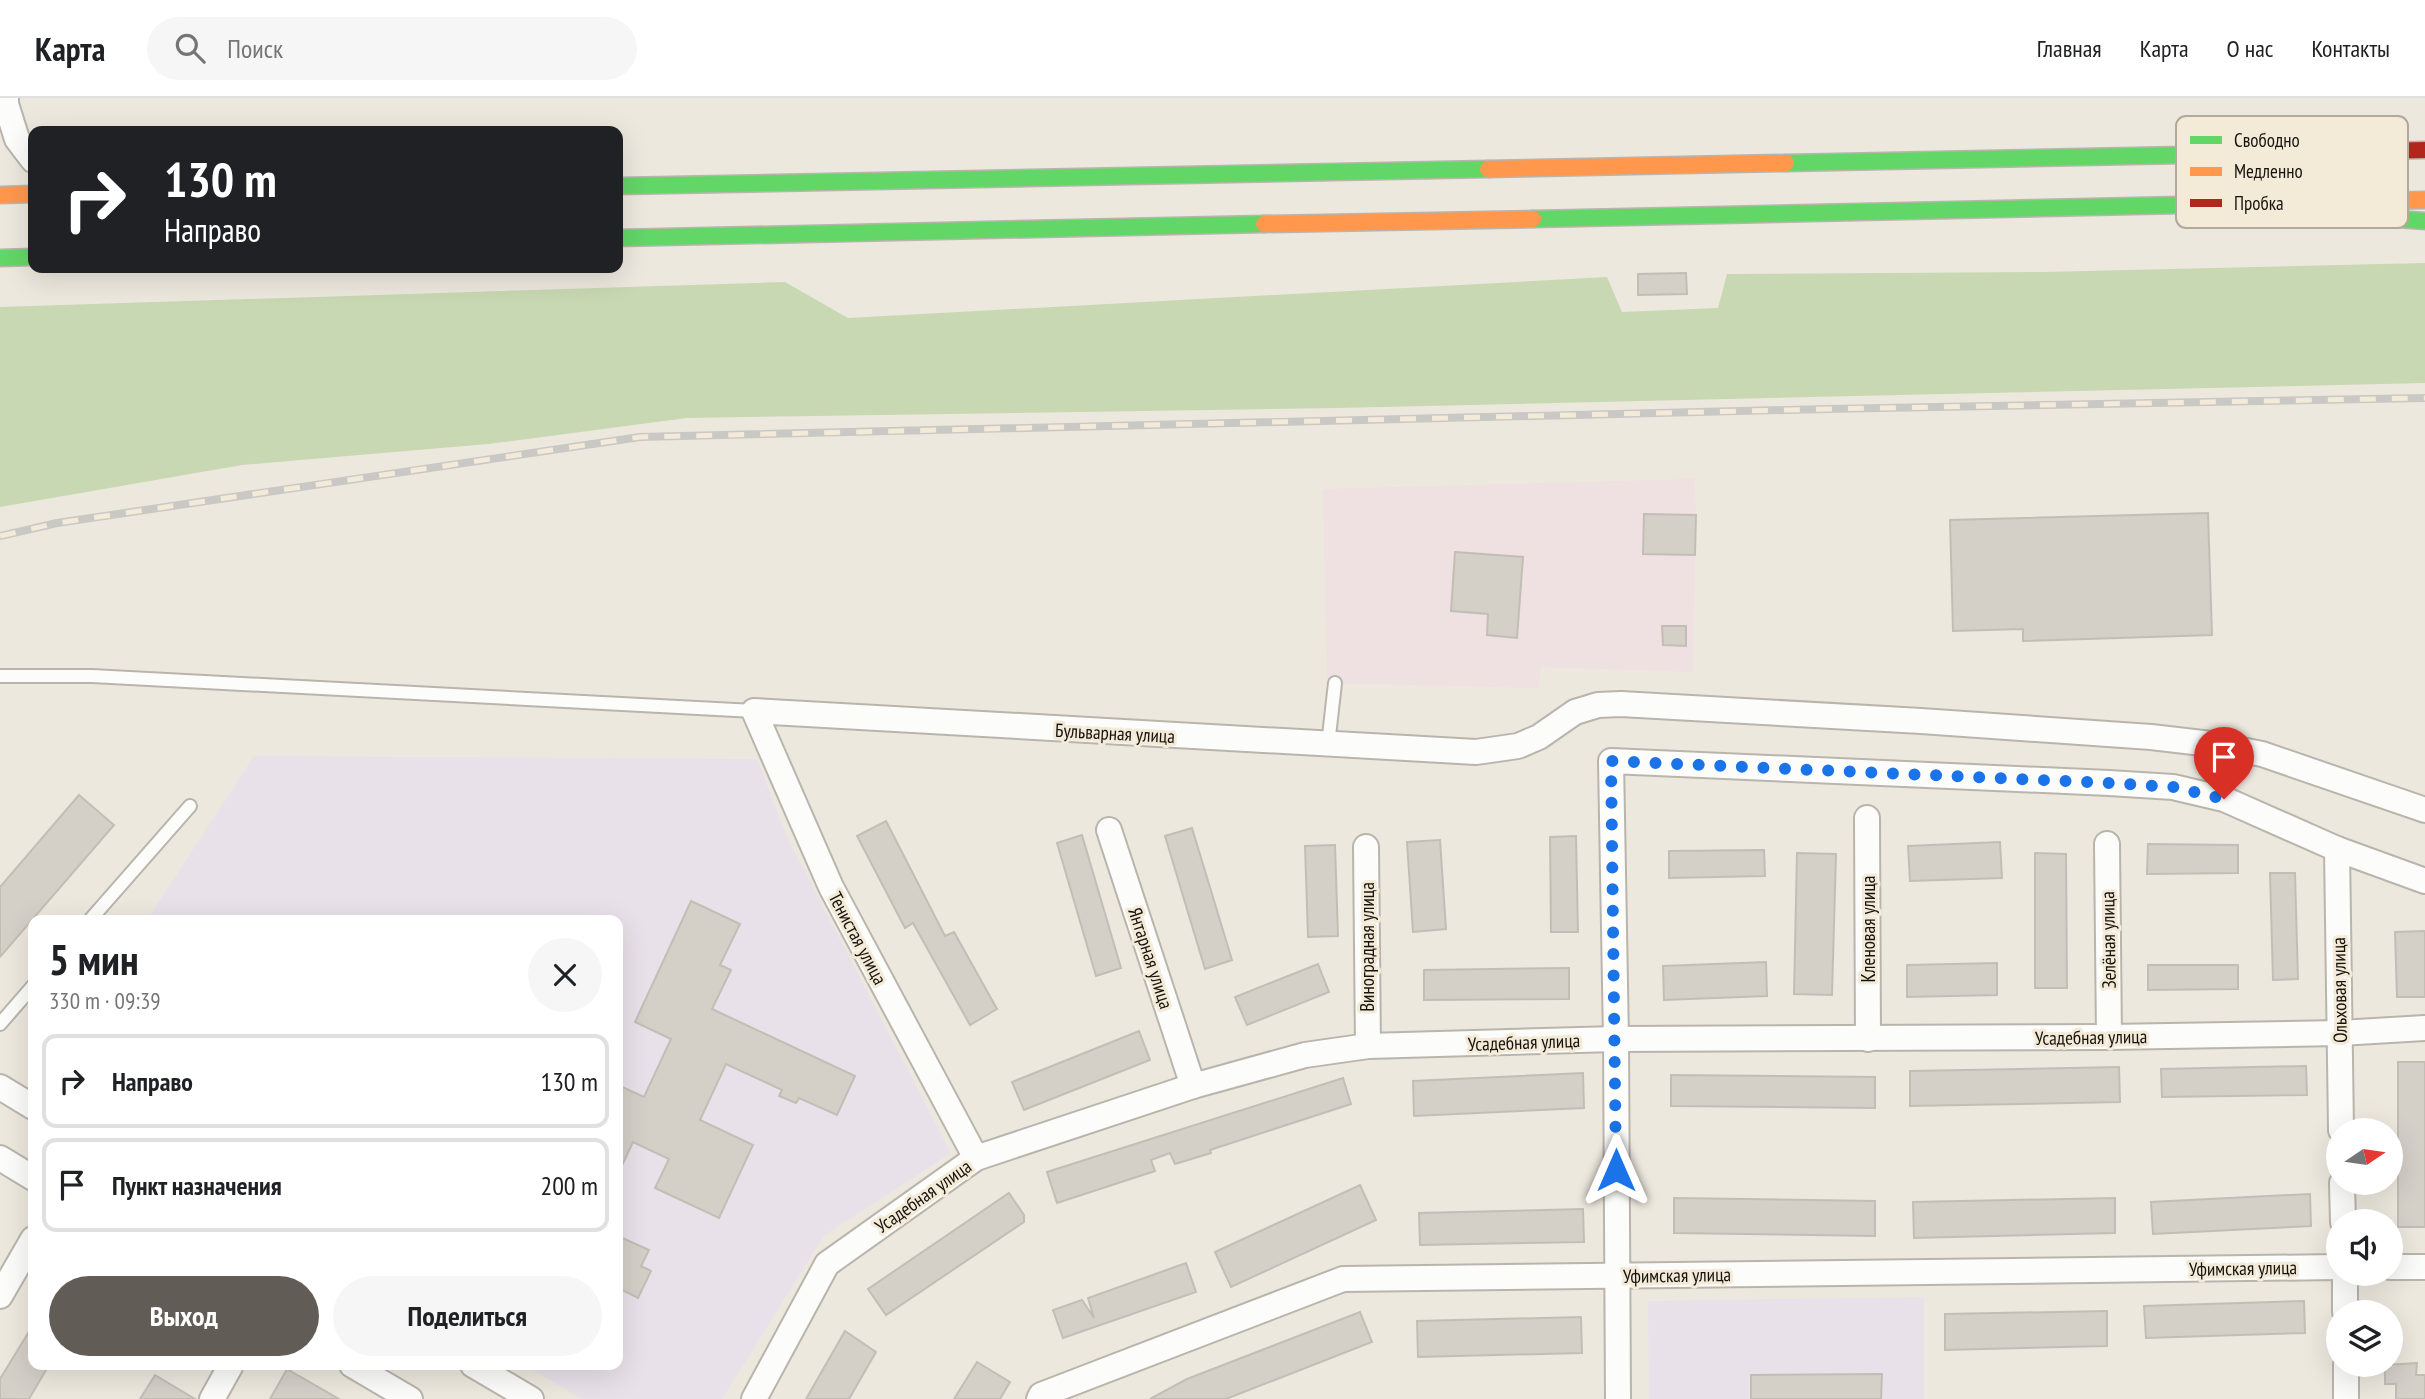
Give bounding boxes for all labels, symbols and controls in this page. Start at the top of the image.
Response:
search box [147,17,637,80]
text: Карта [35,27,105,70]
icon: search [171,29,209,67]
text: Поиск [227,32,283,65]
text: Главная [2037,33,2102,64]
text: Карта [2140,33,2189,64]
text: О нас [2227,33,2273,64]
text: Контакты [2311,33,2390,64]
legend [2176,116,2408,228]
text: Свободно [2234,128,2300,152]
text: 130 m [164,147,277,211]
icon: right [49,154,140,245]
text: Медленно [2234,159,2303,183]
text: Пробка [2234,191,2284,215]
text: Направо [164,209,261,251]
street label: Бульварная улица [1055,718,1175,748]
pin [2194,727,2254,799]
icon: arrive [2205,738,2243,776]
street label: Кленовая улица [1856,876,1880,982]
street label: Виноградная улица [1355,882,1379,1012]
street label: Тенистая улица [824,888,892,988]
street label: Зелёная улица [2095,891,2121,989]
street label: Янтарная улица [1123,904,1179,1012]
text: 5 мин [49,932,139,987]
street label: Ольховая улица [2326,937,2352,1043]
button: close [528,938,602,1012]
text: 330 m · 09:39 [49,986,161,1015]
street label: Усадебная улица [2035,1024,2147,1050]
street label: Усадебная улица [1467,1028,1581,1056]
icon: right [53,1062,91,1100]
text: Направо [112,1065,193,1098]
text: 130 m [540,1065,598,1098]
north arrow [2326,1118,2403,1195]
map controls [2326,1118,2403,1377]
position arrow [1579,1133,1653,1207]
street label: Усадебная улица [870,1154,976,1238]
icon: arrive [53,1166,91,1204]
text: Пункт назначения [112,1169,282,1202]
text: 200 m [540,1169,598,1202]
button: sound [2326,1209,2403,1286]
street label: Уфимская улица [2189,1255,2297,1281]
street label: Уфимская улица [1623,1262,1731,1288]
button: Выход [49,1276,319,1356]
button: Поделиться [333,1276,602,1356]
button: layers [2326,1300,2403,1377]

